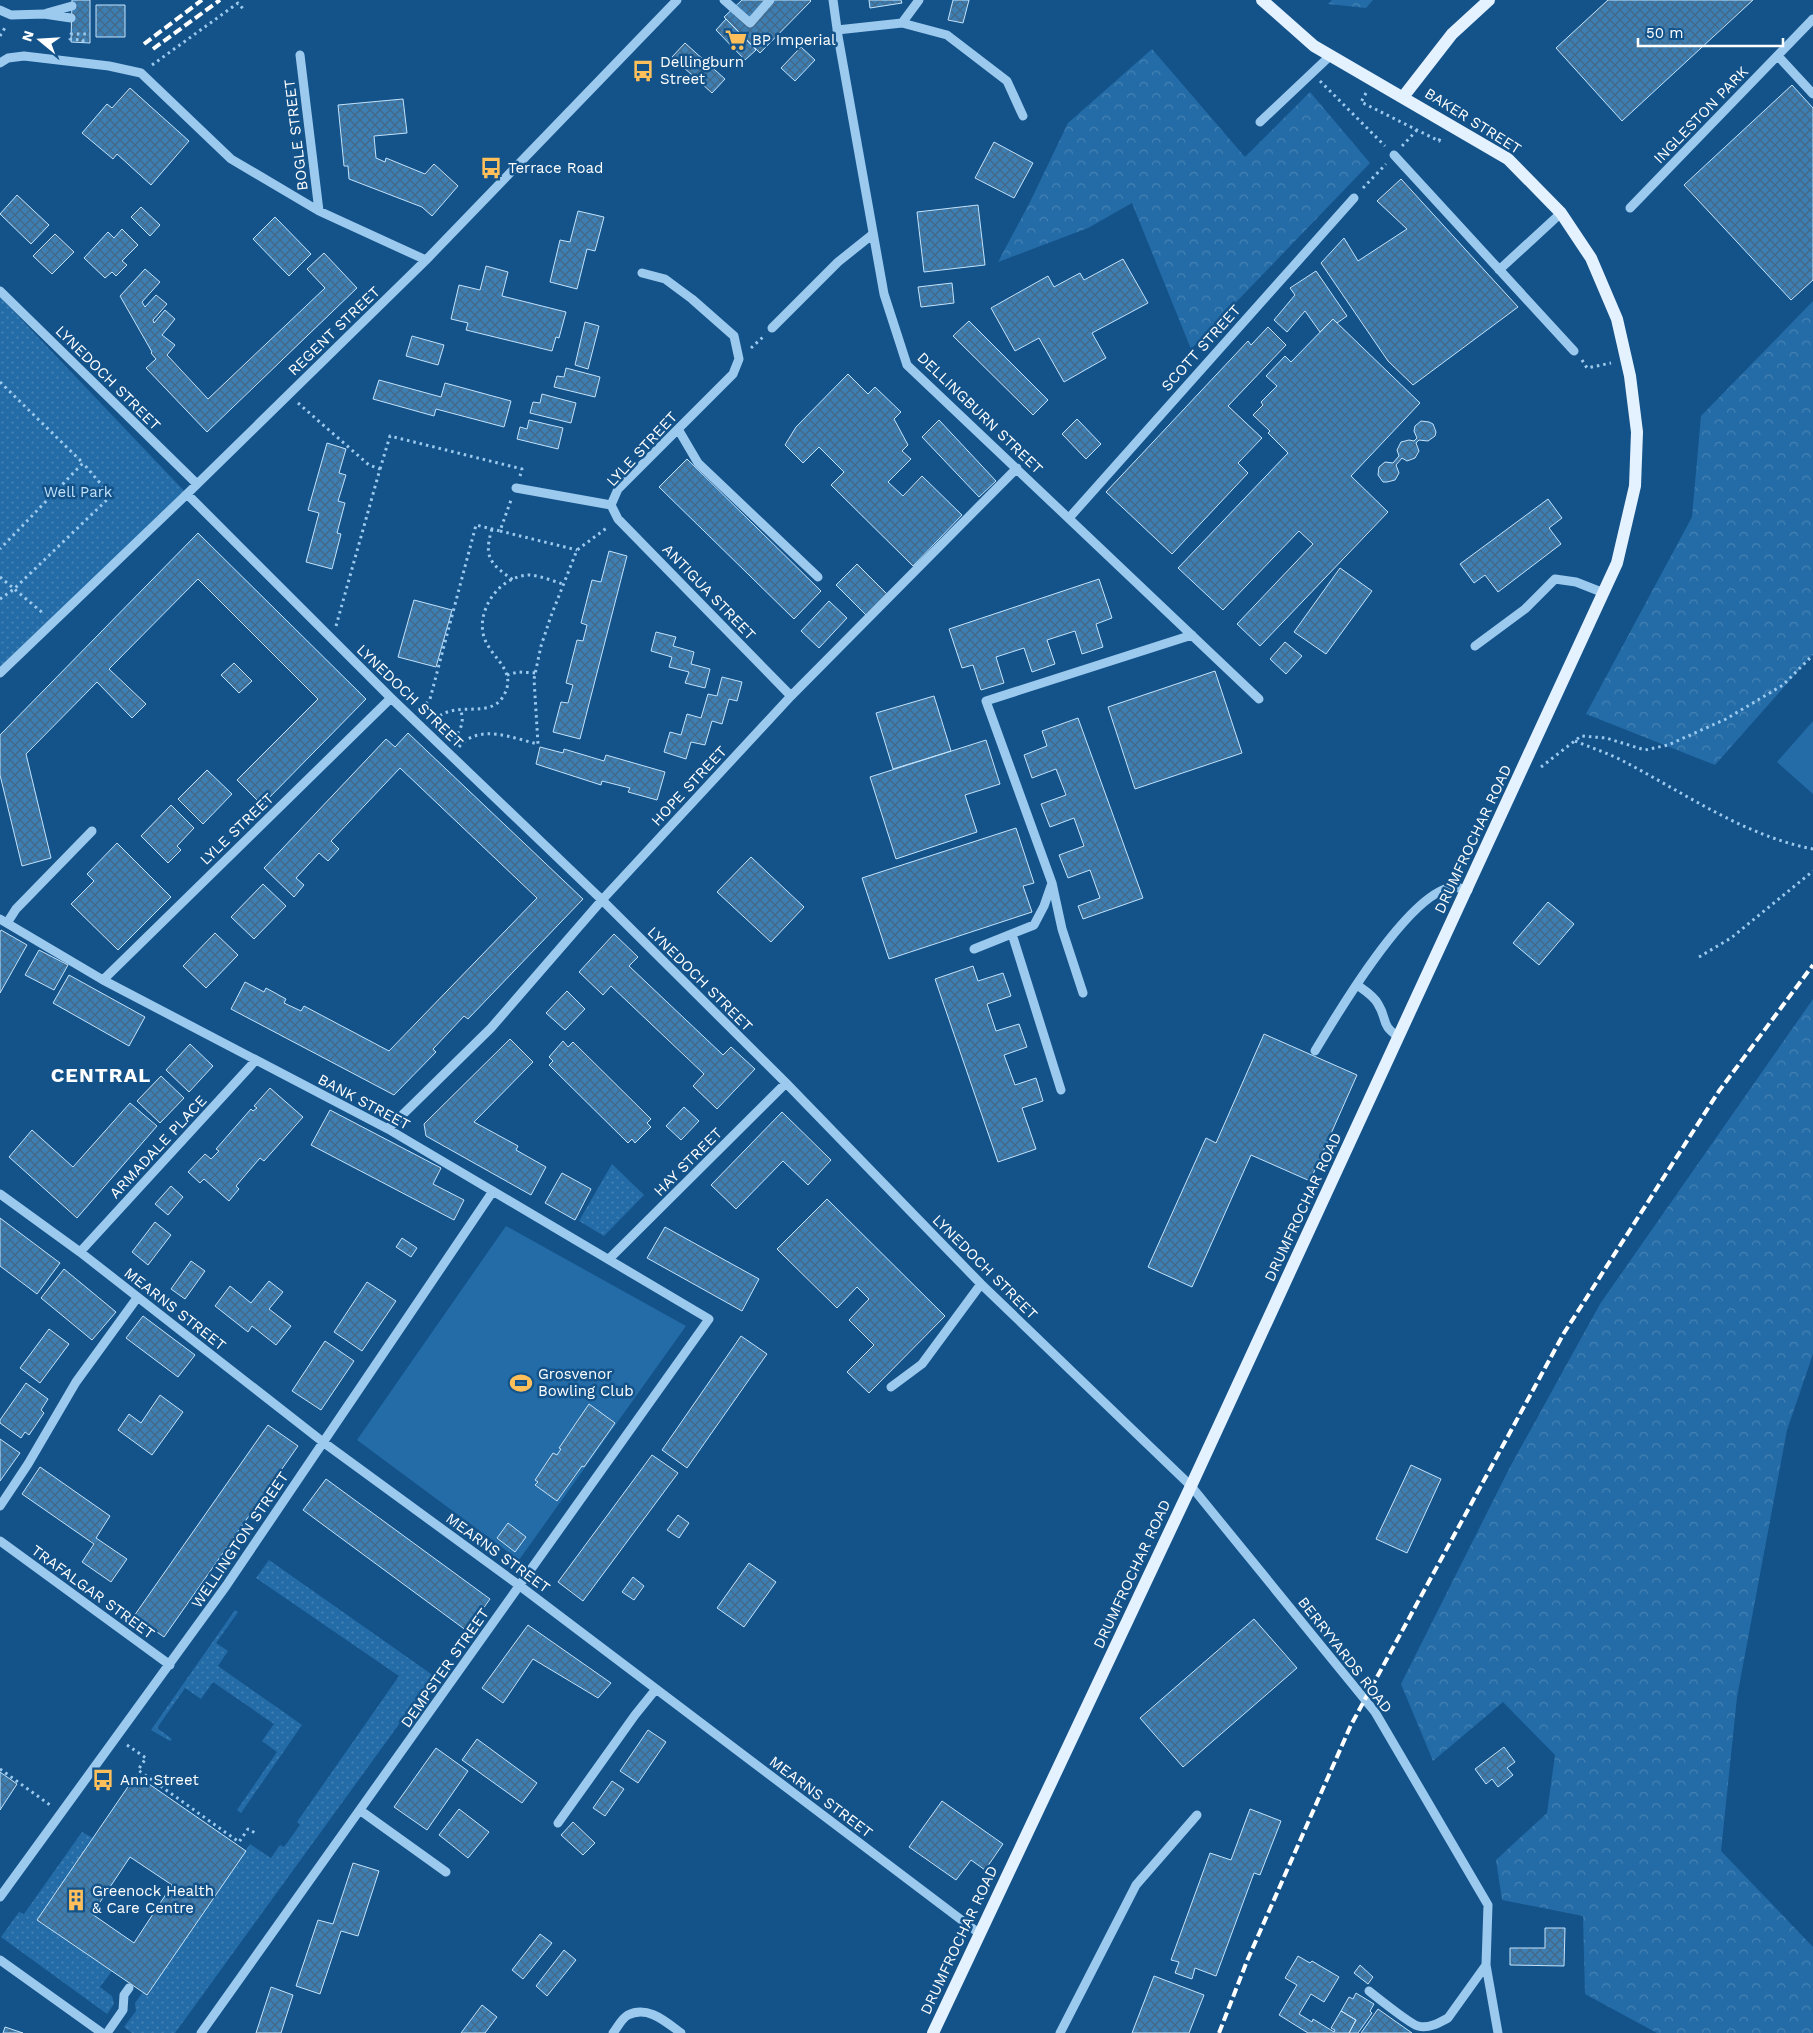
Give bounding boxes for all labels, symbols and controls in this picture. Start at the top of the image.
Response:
north arrow [15,15,65,65]
scale bar [1638,15,1783,47]
text: 50 m [1646,24,1683,42]
supermarket icon: BP Imperial [723,27,749,53]
text: N [18,29,37,43]
place label: BP Imperial [752,31,836,49]
place label: Dellingburn Street [660,53,744,88]
bus stop icon: Dellingburn Street [630,58,656,84]
street label: INGLESTON PARK [1650,63,1752,167]
street label: BOGLE STREET [280,78,312,192]
street label: BAKER STREET [1421,84,1525,158]
bus stop icon: Terrace Road [478,155,504,181]
place label: Terrace Road [508,159,603,177]
street label: REGENT STREET [284,283,384,379]
street label: SCOTT STREET [1157,301,1245,395]
street label: LYNEDOCH STREET [52,322,164,434]
street label: DELLINGBURN STREET [913,348,1047,478]
street label: LYLE STREET [603,408,681,490]
park label: Well Park [44,483,113,501]
street label: ANTIGUA STREET [659,540,759,644]
street label: LYNEDOCH STREET [353,641,467,751]
street label: HOPE STREET [647,742,731,830]
street label: DRUMFROCHAR ROAD [1431,762,1515,916]
street label: LYLE STREET [196,789,278,869]
street label: LYNEDOCH STREET [644,923,756,1035]
district label: CENTRAL [51,1063,151,1087]
street label: BANK STREET [315,1070,413,1134]
street label: ARMADALE PLACE [106,1092,210,1202]
street label: HAY STREET [650,1124,726,1200]
street label: DRUMFROCHAR ROAD [1261,1130,1345,1284]
street label: LYNEDOCH STREET [929,1211,1041,1323]
street label: MEARNS STREET [120,1264,230,1354]
place label: Grosvenor Bowling Club [538,1365,634,1400]
sports icon: Grosvenor Bowling Club [508,1370,534,1396]
street label: WELLINGTON STREET [188,1468,292,1612]
street label: DRUMFROCHAR ROAD [1090,1497,1174,1651]
street label: MEARNS STREET [442,1509,554,1597]
street label: TRAFALGAR STREET [28,1541,158,1643]
street label: BERRYYARDS ROAD [1294,1593,1396,1717]
street label: DEMPSTER STREET [397,1605,493,1731]
street label: MEARNS STREET [766,1752,876,1842]
bus stop icon: Ann Street [90,1767,116,1793]
place label: Ann Street [120,1771,199,1789]
street label: DRUMFROCHAR ROAD [917,1863,1001,2017]
place label: Greenock Health & Care Centre [92,1882,214,1917]
building icon: Greenock Health & Care Centre [63,1887,89,1913]

